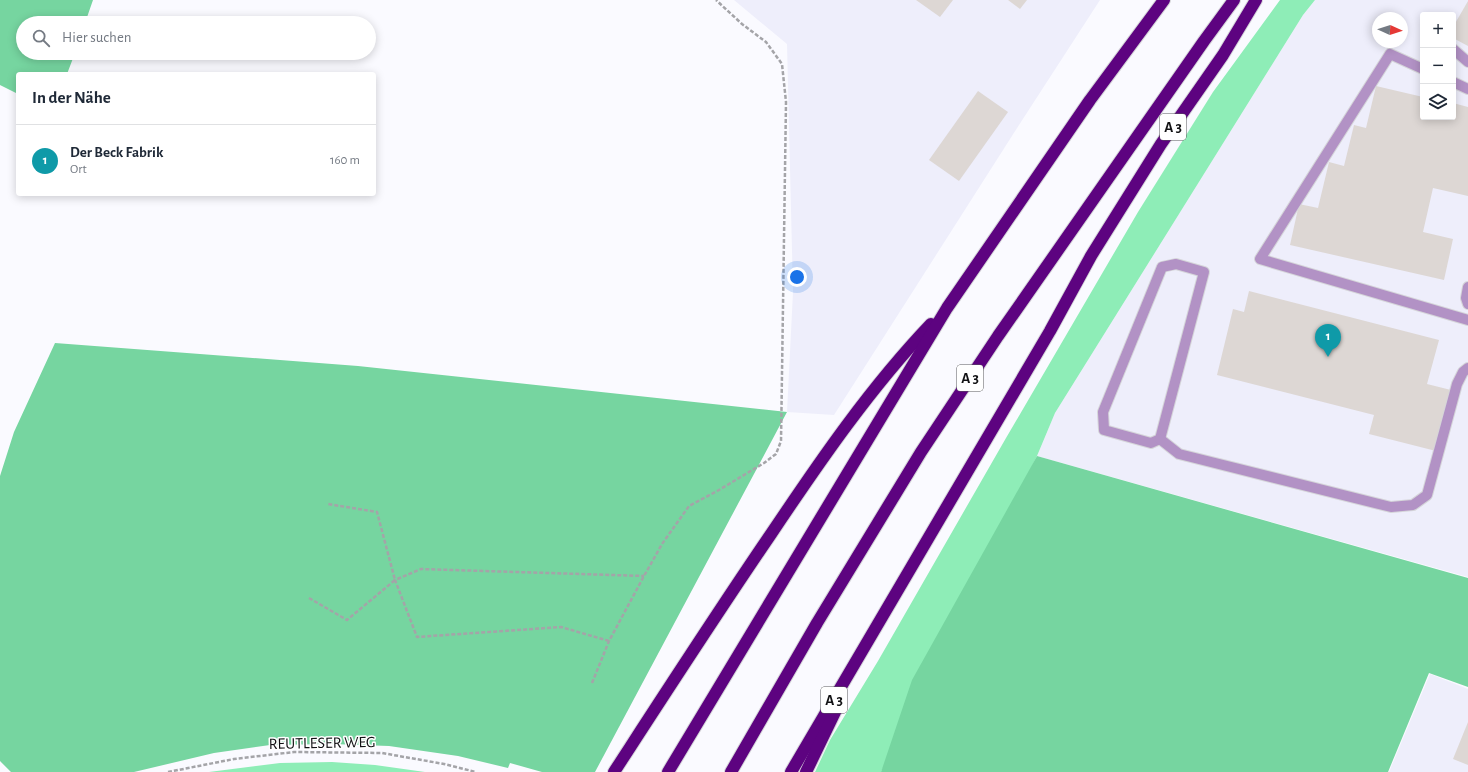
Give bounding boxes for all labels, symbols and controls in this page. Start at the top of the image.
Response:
north arrow [1372,12,1408,48]
map controls [1420,12,1456,120]
button: + [1420,12,1456,48]
search box [16,16,376,60]
icon: search [30,27,52,49]
text: Hier suchen [62,30,132,45]
button: − [1420,48,1456,84]
button: layers [1420,84,1456,120]
text: In der Nähe [32,89,111,106]
road number: A 3 [1160,114,1186,140]
text: Der Beck Fabrik [70,145,163,160]
text: 1 [43,154,47,167]
text: 160 m [330,154,360,167]
text: Ort [70,163,87,176]
your location [787,267,807,287]
pin: 1 [1315,324,1341,357]
road number: A 3 [957,365,983,391]
road number: A 3 [821,687,847,713]
street label: REUTLESER WEG [268,734,376,752]

